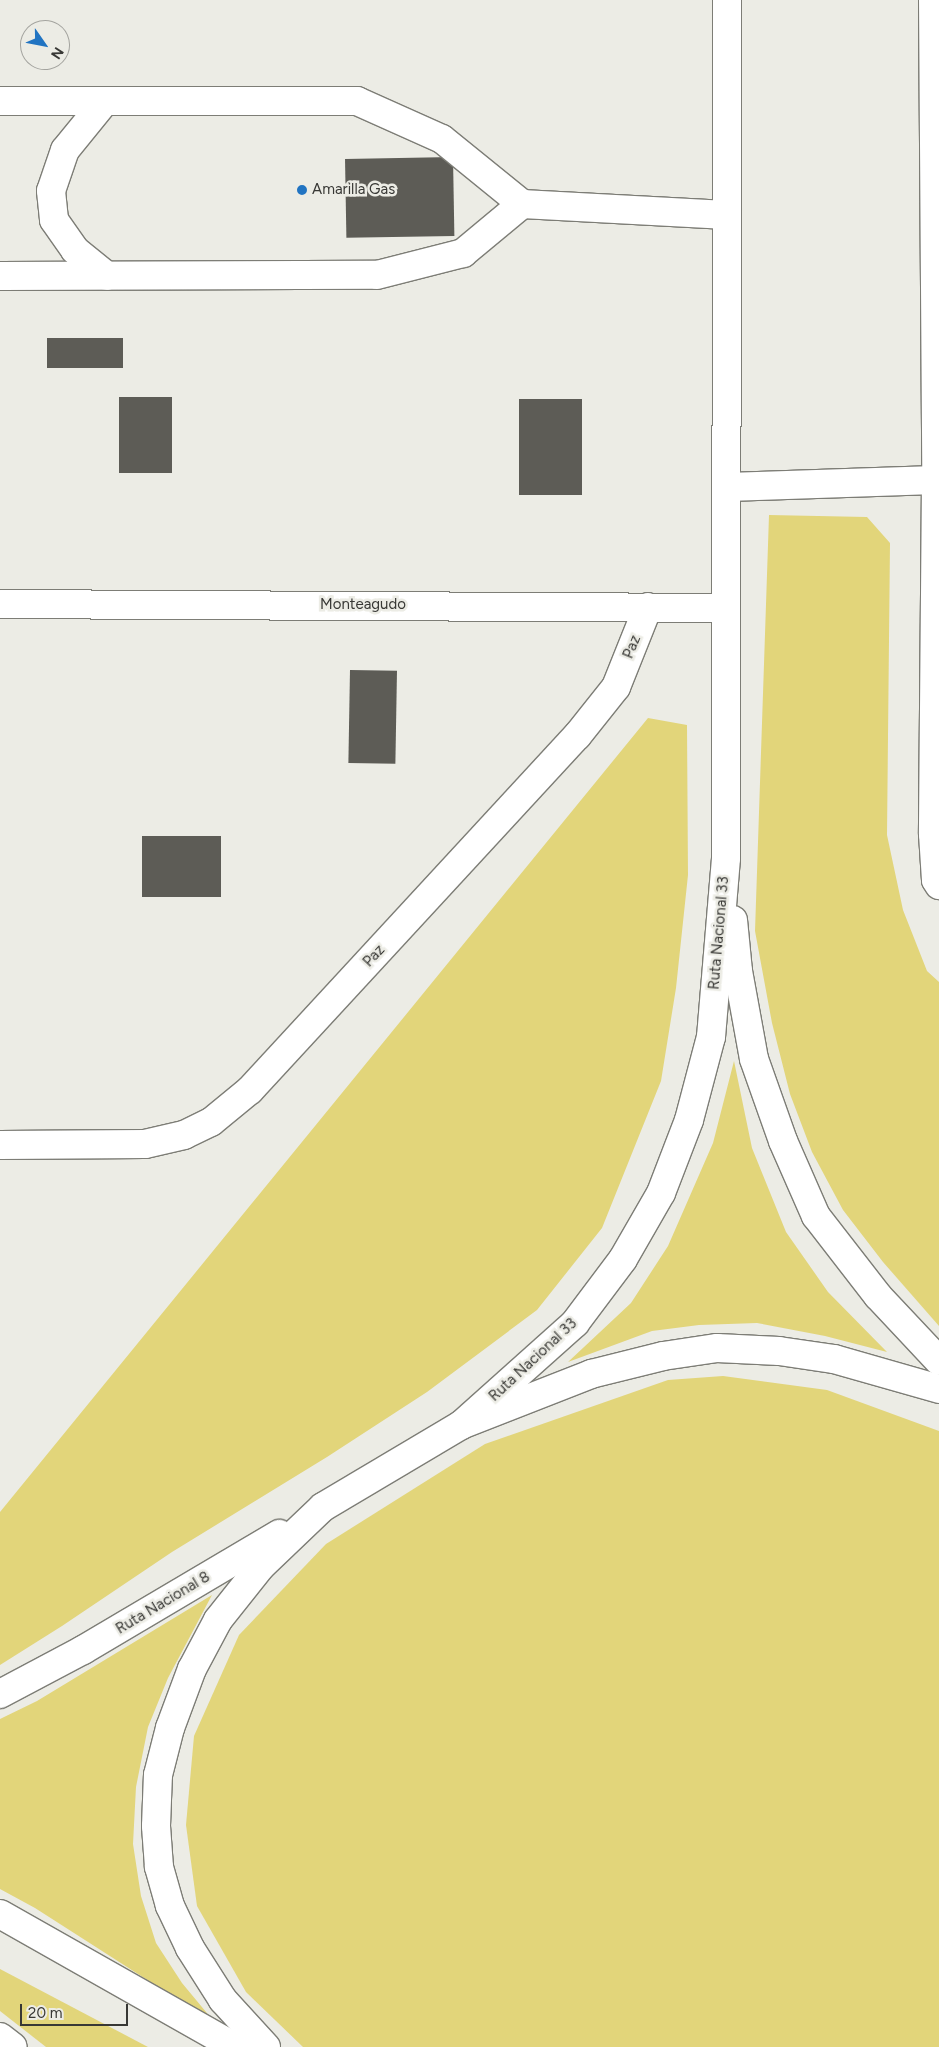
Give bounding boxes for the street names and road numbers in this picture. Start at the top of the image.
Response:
street label: Monteagudo [320,596,406,614]
street label: Paz [619,633,645,661]
street label: Ruta Nacional 33 [705,876,733,990]
street label: Paz [359,941,389,971]
street label: Ruta Nacional 33 [485,1315,581,1405]
street label: Ruta Nacional 8 [113,1568,213,1638]

